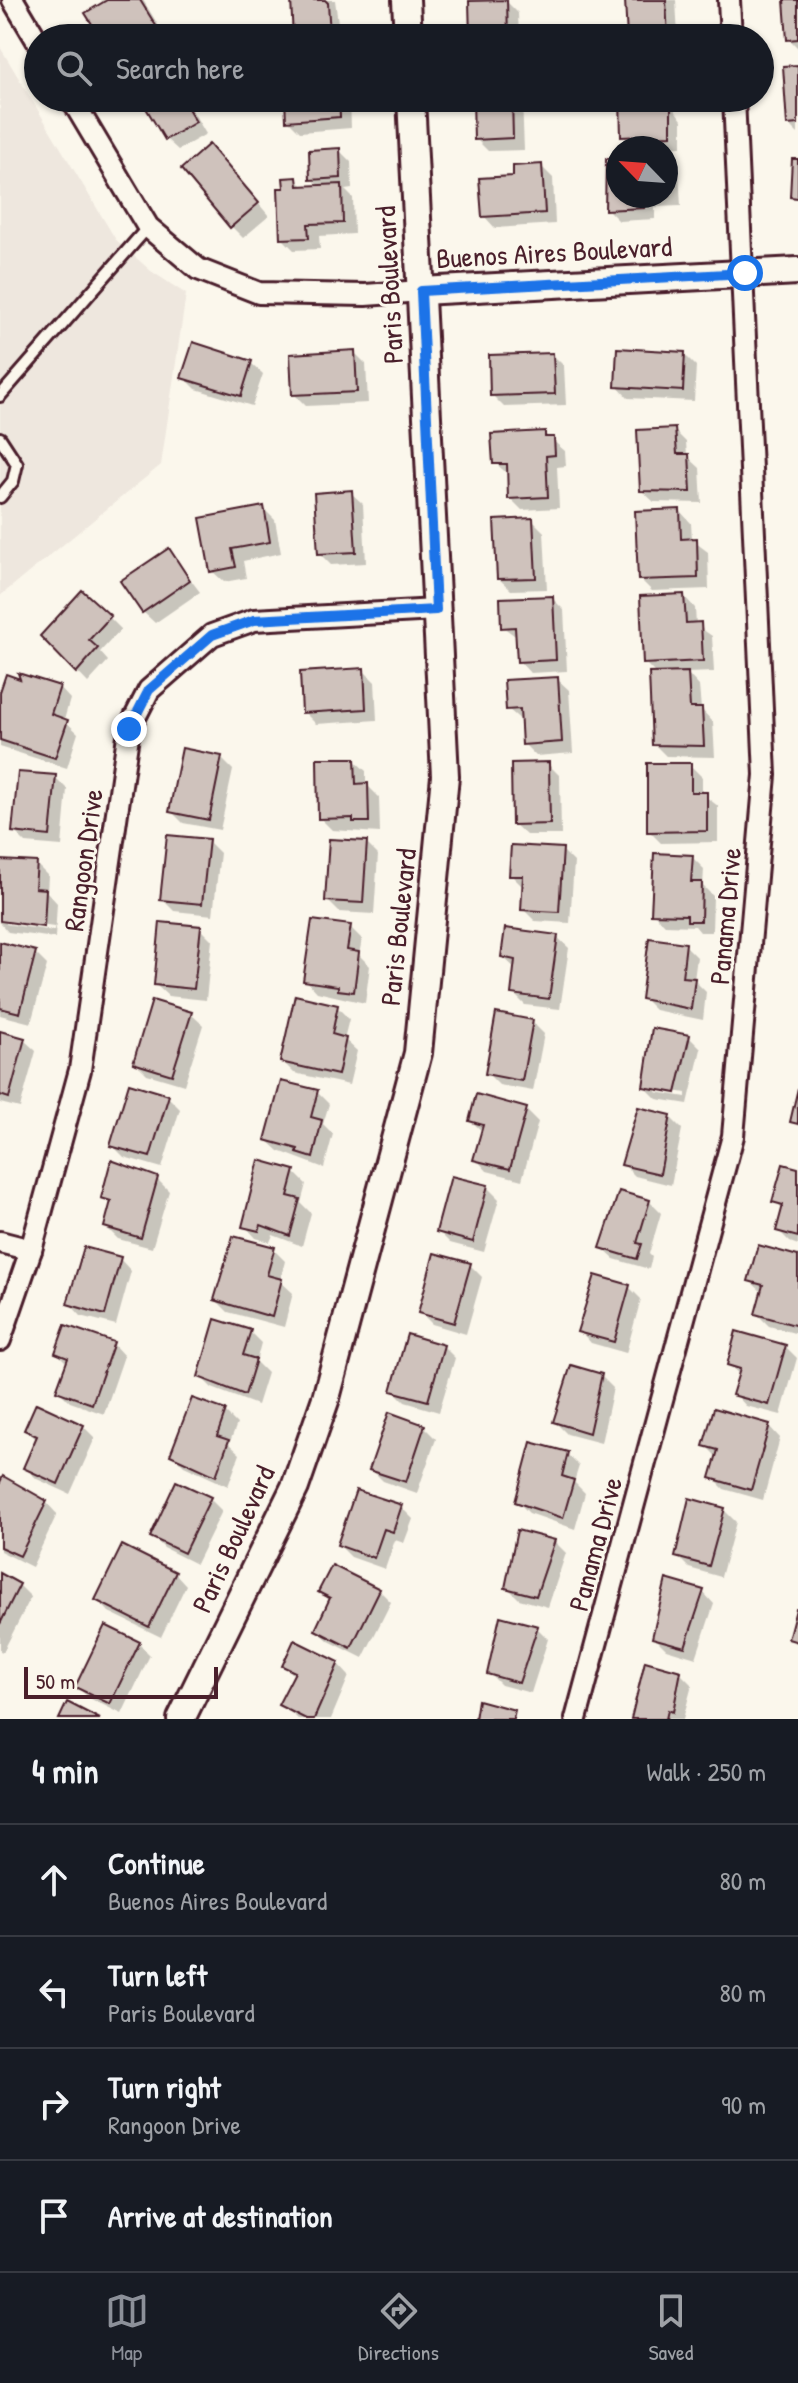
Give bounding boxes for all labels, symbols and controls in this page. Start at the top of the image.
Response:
search box [24,24,774,112]
icon: search [52,46,96,90]
text: Search here [116,48,244,88]
north arrow [606,136,678,208]
street label: Paris Boulevard [366,205,412,365]
street label: Buenos Aires Boulevard [435,227,673,277]
route start [727,255,763,291]
route end [111,711,147,747]
street label: Rangoon Drive [54,786,112,934]
street label: Paris Boulevard [371,846,425,1007]
street label: Panama Drive [700,846,750,986]
street label: Paris Boulevard [182,1459,284,1619]
street label: Panama Drive [559,1473,631,1615]
scale bar [24,1663,218,1699]
text: 50 m [36,1666,75,1696]
text: 4 min [32,1748,99,1794]
text: Walk · 250 m [646,1754,766,1789]
text: Continue [108,1843,205,1883]
icon: ahead [32,1858,76,1902]
text: 80 m [719,1863,766,1898]
text: Buenos Aires Boulevard [108,1883,327,1918]
text: Turn left [108,1955,207,1995]
icon: left [32,1970,76,2014]
text: 80 m [719,1975,766,2010]
text: Paris Boulevard [108,1995,255,2030]
text: Turn right [108,2067,221,2107]
icon: right [32,2082,76,2126]
text: 90 m [721,2087,766,2122]
text: Rangoon Drive [108,2107,241,2142]
icon: arrive [32,2194,76,2238]
text: Arrive at destination [108,2196,333,2236]
tab: Map [105,2289,149,2367]
tab: Directions [358,2289,439,2367]
tab: Saved [648,2289,693,2367]

